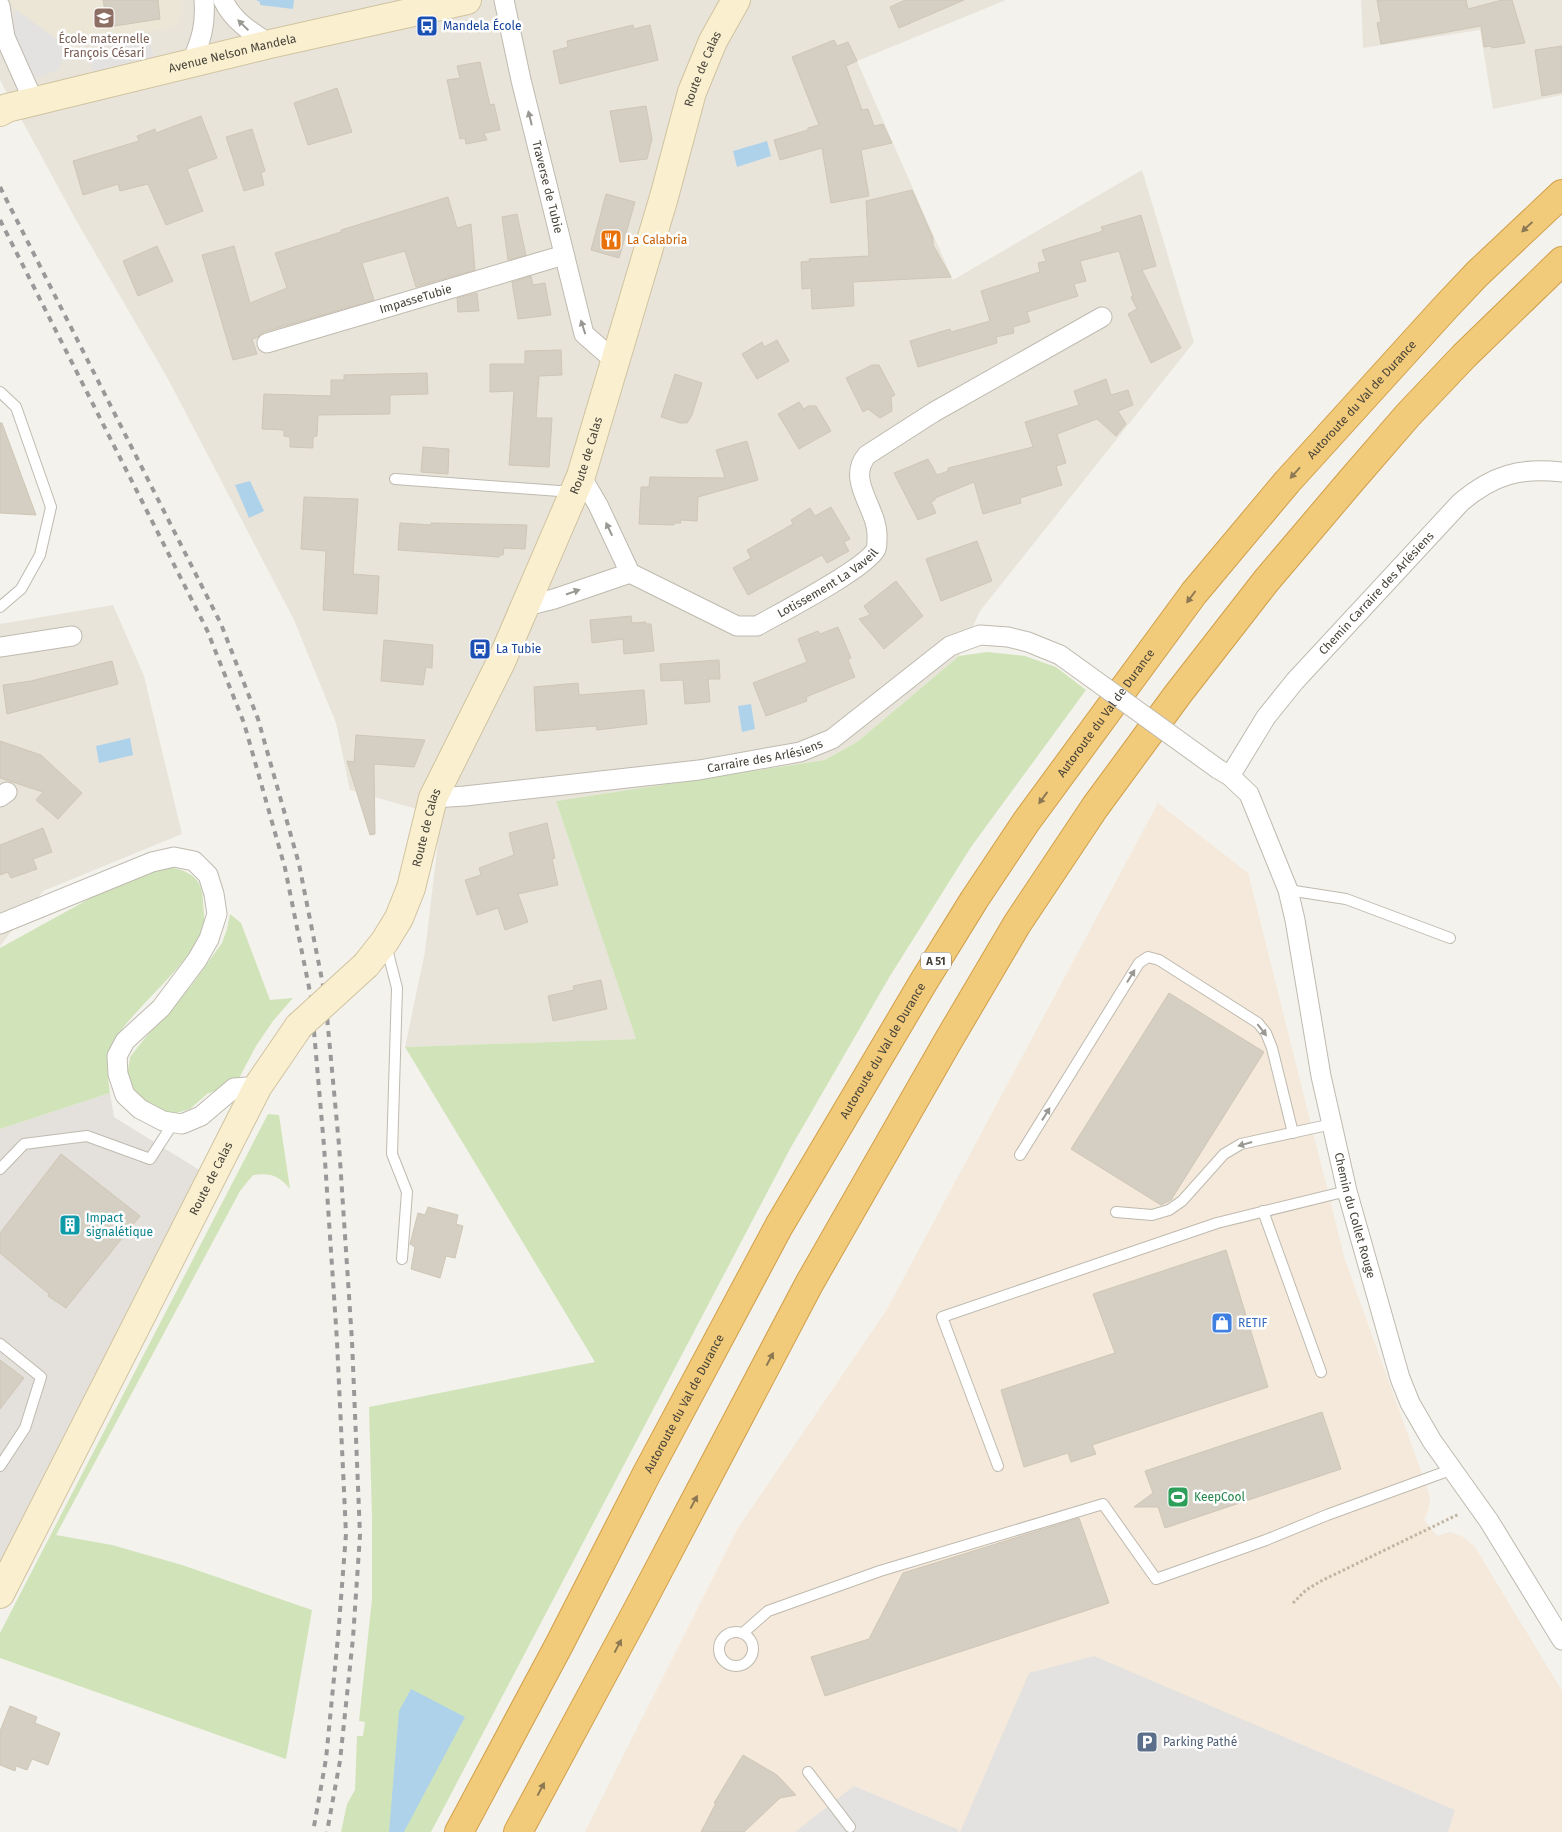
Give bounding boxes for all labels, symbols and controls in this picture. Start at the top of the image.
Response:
school or university icon: École maternelle François Césari [92,6,116,30]
bus stop icon: Mandela École [415,14,439,38]
place label: Mandela École [443,18,521,33]
one-way arrow [237,19,249,31]
street label: Route de Calas [681,28,724,108]
place label: École maternelle François Césari [58,31,150,60]
street label: Avenue Nelson Mandela [167,31,298,75]
one-way arrow [526,111,534,126]
street label: Traverse de Tubie [529,139,566,235]
one-way arrow [1521,221,1533,233]
restaurant icon: La Calabria [599,228,623,252]
place label: La Calabria [627,233,687,247]
street label: ImpasseTubie [378,282,453,316]
one-way arrow [578,319,586,334]
street label: Autoroute du Val de Durance [1304,337,1419,462]
street label: Route de Calas [567,415,605,496]
one-way arrow [1290,466,1301,479]
one-way arrow [605,522,613,536]
street label: Chemin Carraire des Arlésiens [1316,529,1437,658]
street label: Lotissement La Vaveil [775,546,882,620]
one-way arrow [565,588,580,596]
one-way arrow [1185,590,1196,603]
bus stop icon: La Tubie [468,637,492,661]
place label: La Tubie [496,642,541,656]
street label: Autoroute du Val de Durance [1054,646,1157,780]
street label: Carraire des Arlésiens [706,736,825,775]
street label: Route de Calas [409,786,444,868]
one-way arrow [1038,792,1048,805]
road number: A 51 [921,952,951,969]
one-way arrow [1127,970,1136,983]
street label: Autoroute du Val de Durance [837,980,928,1121]
one-way arrow [1257,1023,1268,1036]
one-way arrow [1041,1107,1050,1121]
street label: Route de Calas [187,1139,236,1218]
one-way arrow [1238,1141,1253,1149]
street label: Chemin du Collet Rouge [1331,1151,1378,1280]
place label: Impact signalétique [86,1211,153,1239]
building icon: Impact signalétique [58,1213,82,1237]
shop icon: RETIF [1210,1311,1234,1335]
place label: RETIF [1238,1316,1267,1330]
street label: Autoroute du Val de Durance [641,1332,727,1475]
one-way arrow [766,1351,774,1366]
sports icon: KeepCool [1166,1485,1190,1509]
place label: KeepCool [1194,1490,1246,1504]
one-way arrow [690,1495,698,1510]
one-way arrow [613,1639,622,1653]
parking icon: Parking Pathé [1135,1730,1159,1754]
place label: Parking Pathé [1163,1735,1237,1749]
one-way arrow [536,1782,545,1796]

